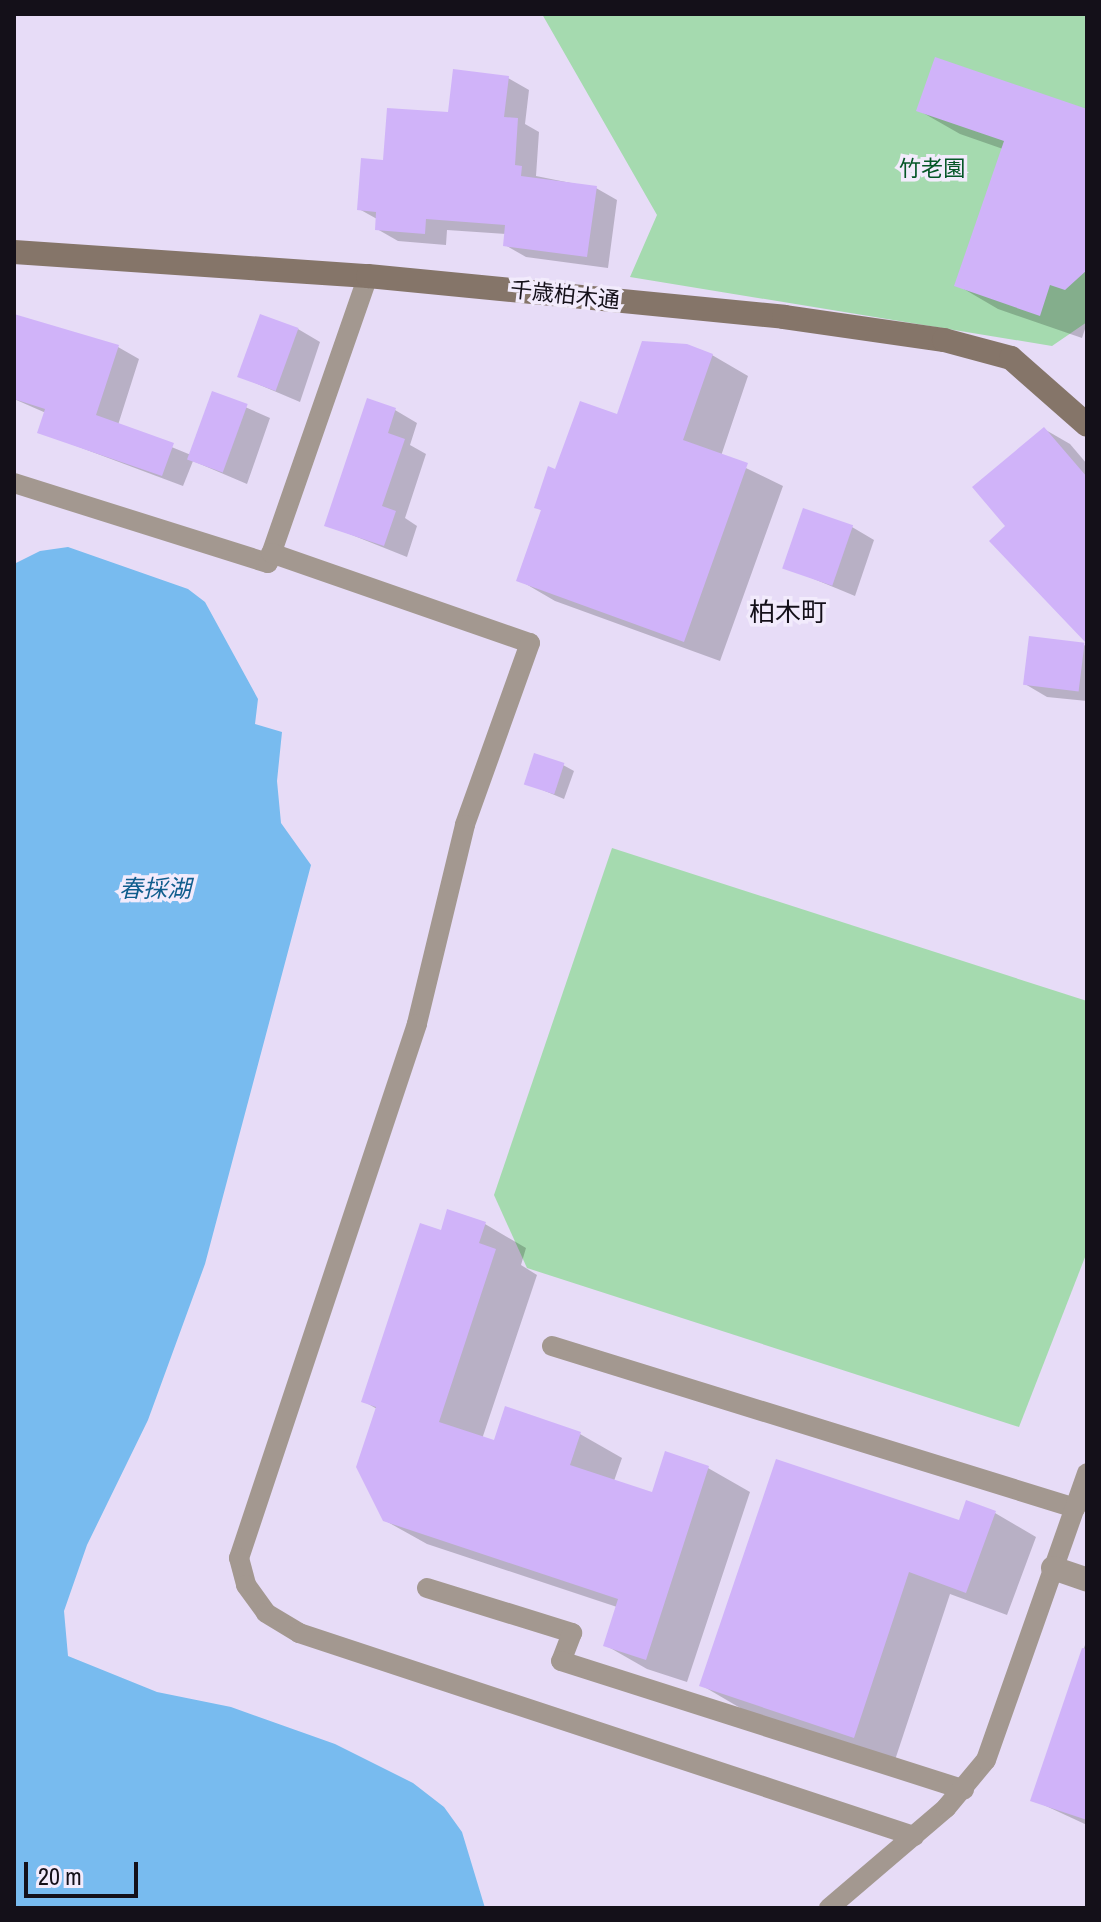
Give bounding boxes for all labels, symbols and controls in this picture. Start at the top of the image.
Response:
park label: 竹老園 [899,156,965,182]
street label: 千歳柏木通 [509,276,621,314]
district label: 柏木町 [749,596,827,628]
water label: 春採湖 [119,875,191,903]
scale bar [28,1846,142,1896]
text: 20 m [38,1860,82,1892]

